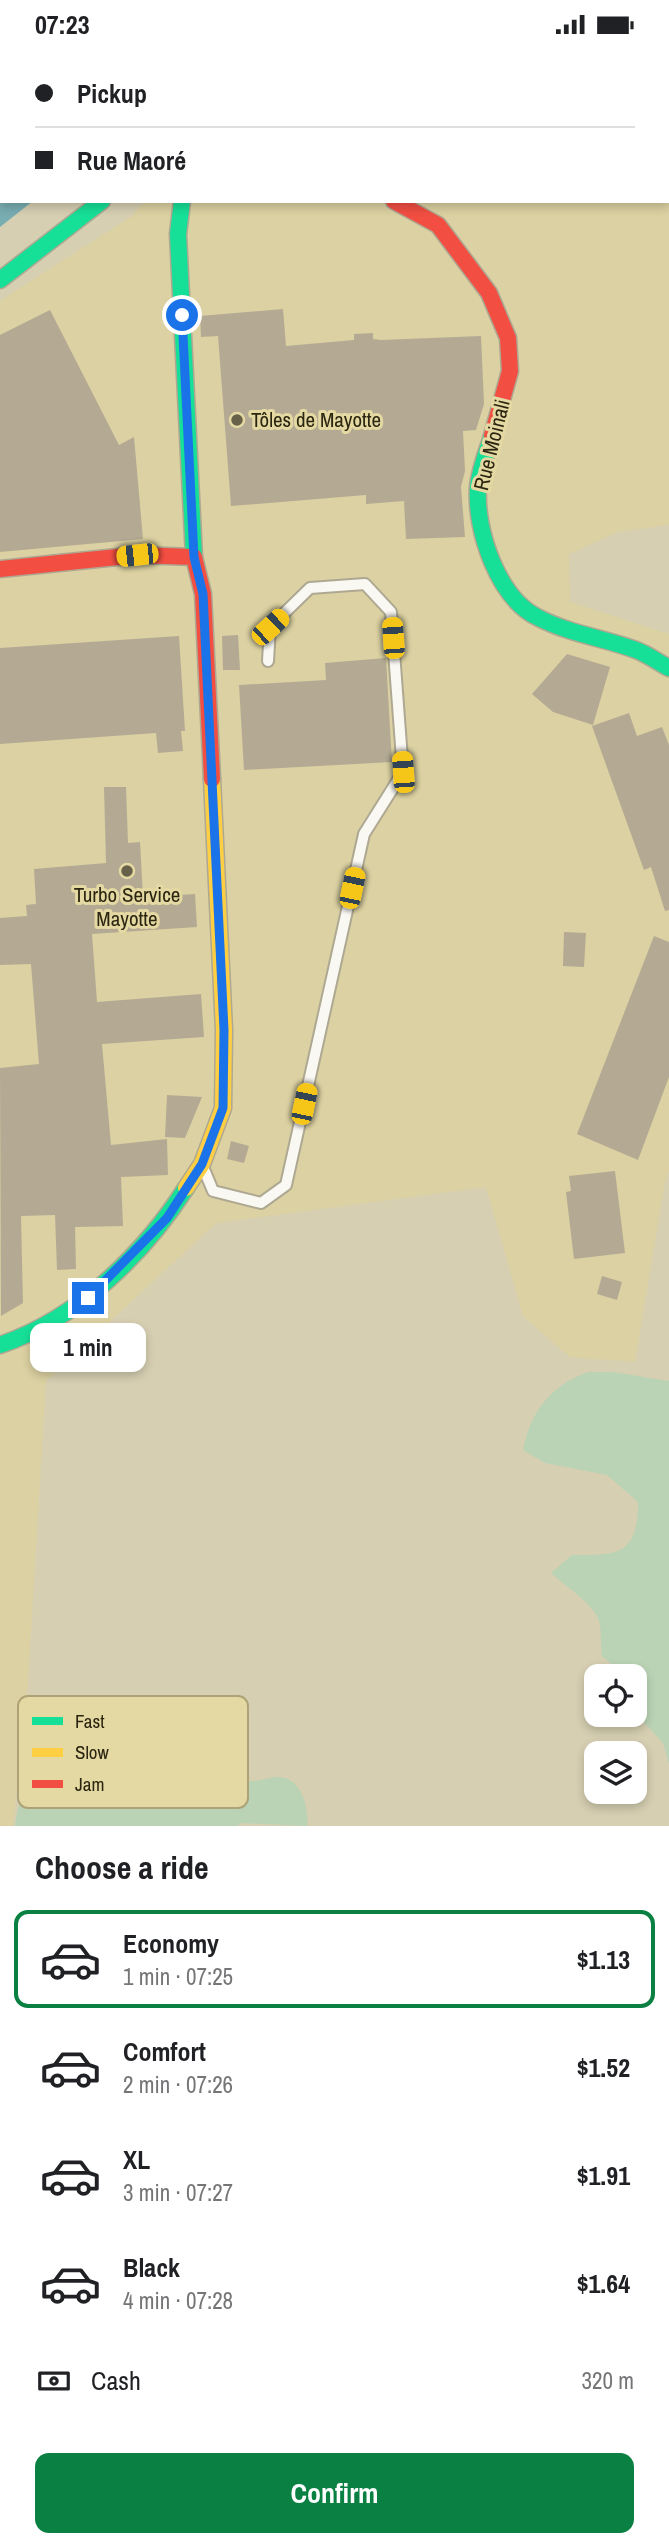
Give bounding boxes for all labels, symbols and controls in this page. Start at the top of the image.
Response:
text: 07:23 [35,7,90,42]
text: Pickup [77,76,147,111]
text: Rue Maoré [77,143,186,178]
route start [166,299,198,331]
street label: Rue Moinali [466,396,517,493]
place label: Tôles de Mayotte [251,405,381,434]
marker: Tôles de Mayotte [229,412,245,428]
car [116,542,159,568]
car [248,605,293,649]
car [382,616,405,660]
car [392,750,415,794]
marker: Turbo Service Mayotte [119,863,135,879]
car [338,865,367,911]
place label: Turbo Service Mayotte [74,880,180,933]
car [290,1081,319,1127]
route end [72,1282,104,1314]
callout: 1 min [30,1323,146,1371]
text: 1 min [63,1332,113,1363]
map controls [584,1664,647,1804]
button: locate [584,1664,647,1727]
legend [18,1696,248,1808]
text: Fast [75,1708,105,1734]
text: Slow [75,1739,110,1765]
button: layers [584,1741,647,1804]
text: Jam [75,1771,104,1797]
text: Choose a ride [35,1846,209,1889]
text: Economy [123,1926,219,1961]
icon: car [39,1928,102,1991]
text: $1.13 [577,1942,630,1977]
text: 1 min · 07:25 [123,1961,233,1992]
text: Comfort [123,2034,206,2069]
icon: car [39,2036,102,2099]
text: $1.52 [577,2050,630,2085]
text: 2 min · 07:26 [123,2069,233,2100]
text: XL [123,2142,150,2177]
icon: car [39,2144,102,2207]
text: $1.91 [577,2158,630,2193]
text: 3 min · 07:27 [123,2177,233,2208]
text: Black [123,2250,180,2285]
icon: car [39,2252,102,2315]
text: $1.64 [577,2266,630,2301]
text: 4 min · 07:28 [123,2285,233,2316]
icon: cash [35,2362,73,2400]
text: Cash [91,2363,141,2398]
text: 320 m [582,2365,634,2396]
button: Confirm [35,2453,634,2533]

